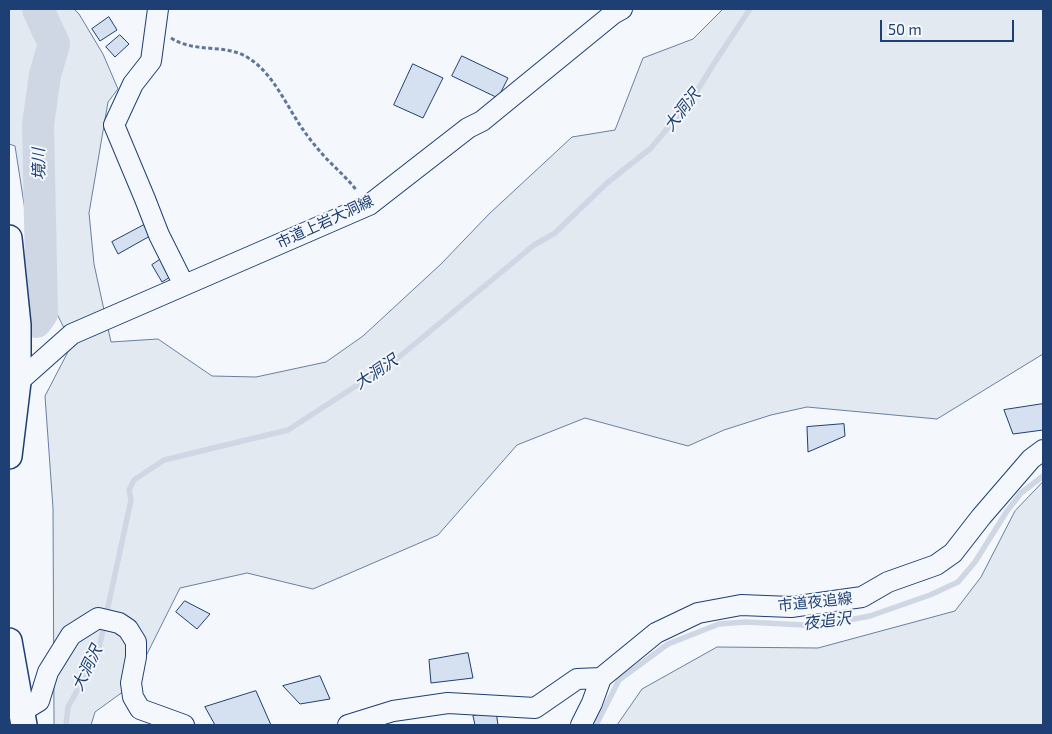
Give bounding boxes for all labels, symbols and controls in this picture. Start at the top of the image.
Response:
scale bar [882,10,1016,42]
text: 50 m [888,20,922,38]
water label: 大洞沢 [660,85,704,135]
water label: 境川 [29,148,49,180]
street label: 市道上岩大洞線 [274,192,376,252]
water label: 大洞沢 [351,351,401,393]
street label: 市道夜追線 [777,589,853,615]
water label: 夜追沢 [802,609,852,633]
water label: 大洞沢 [68,642,106,694]

